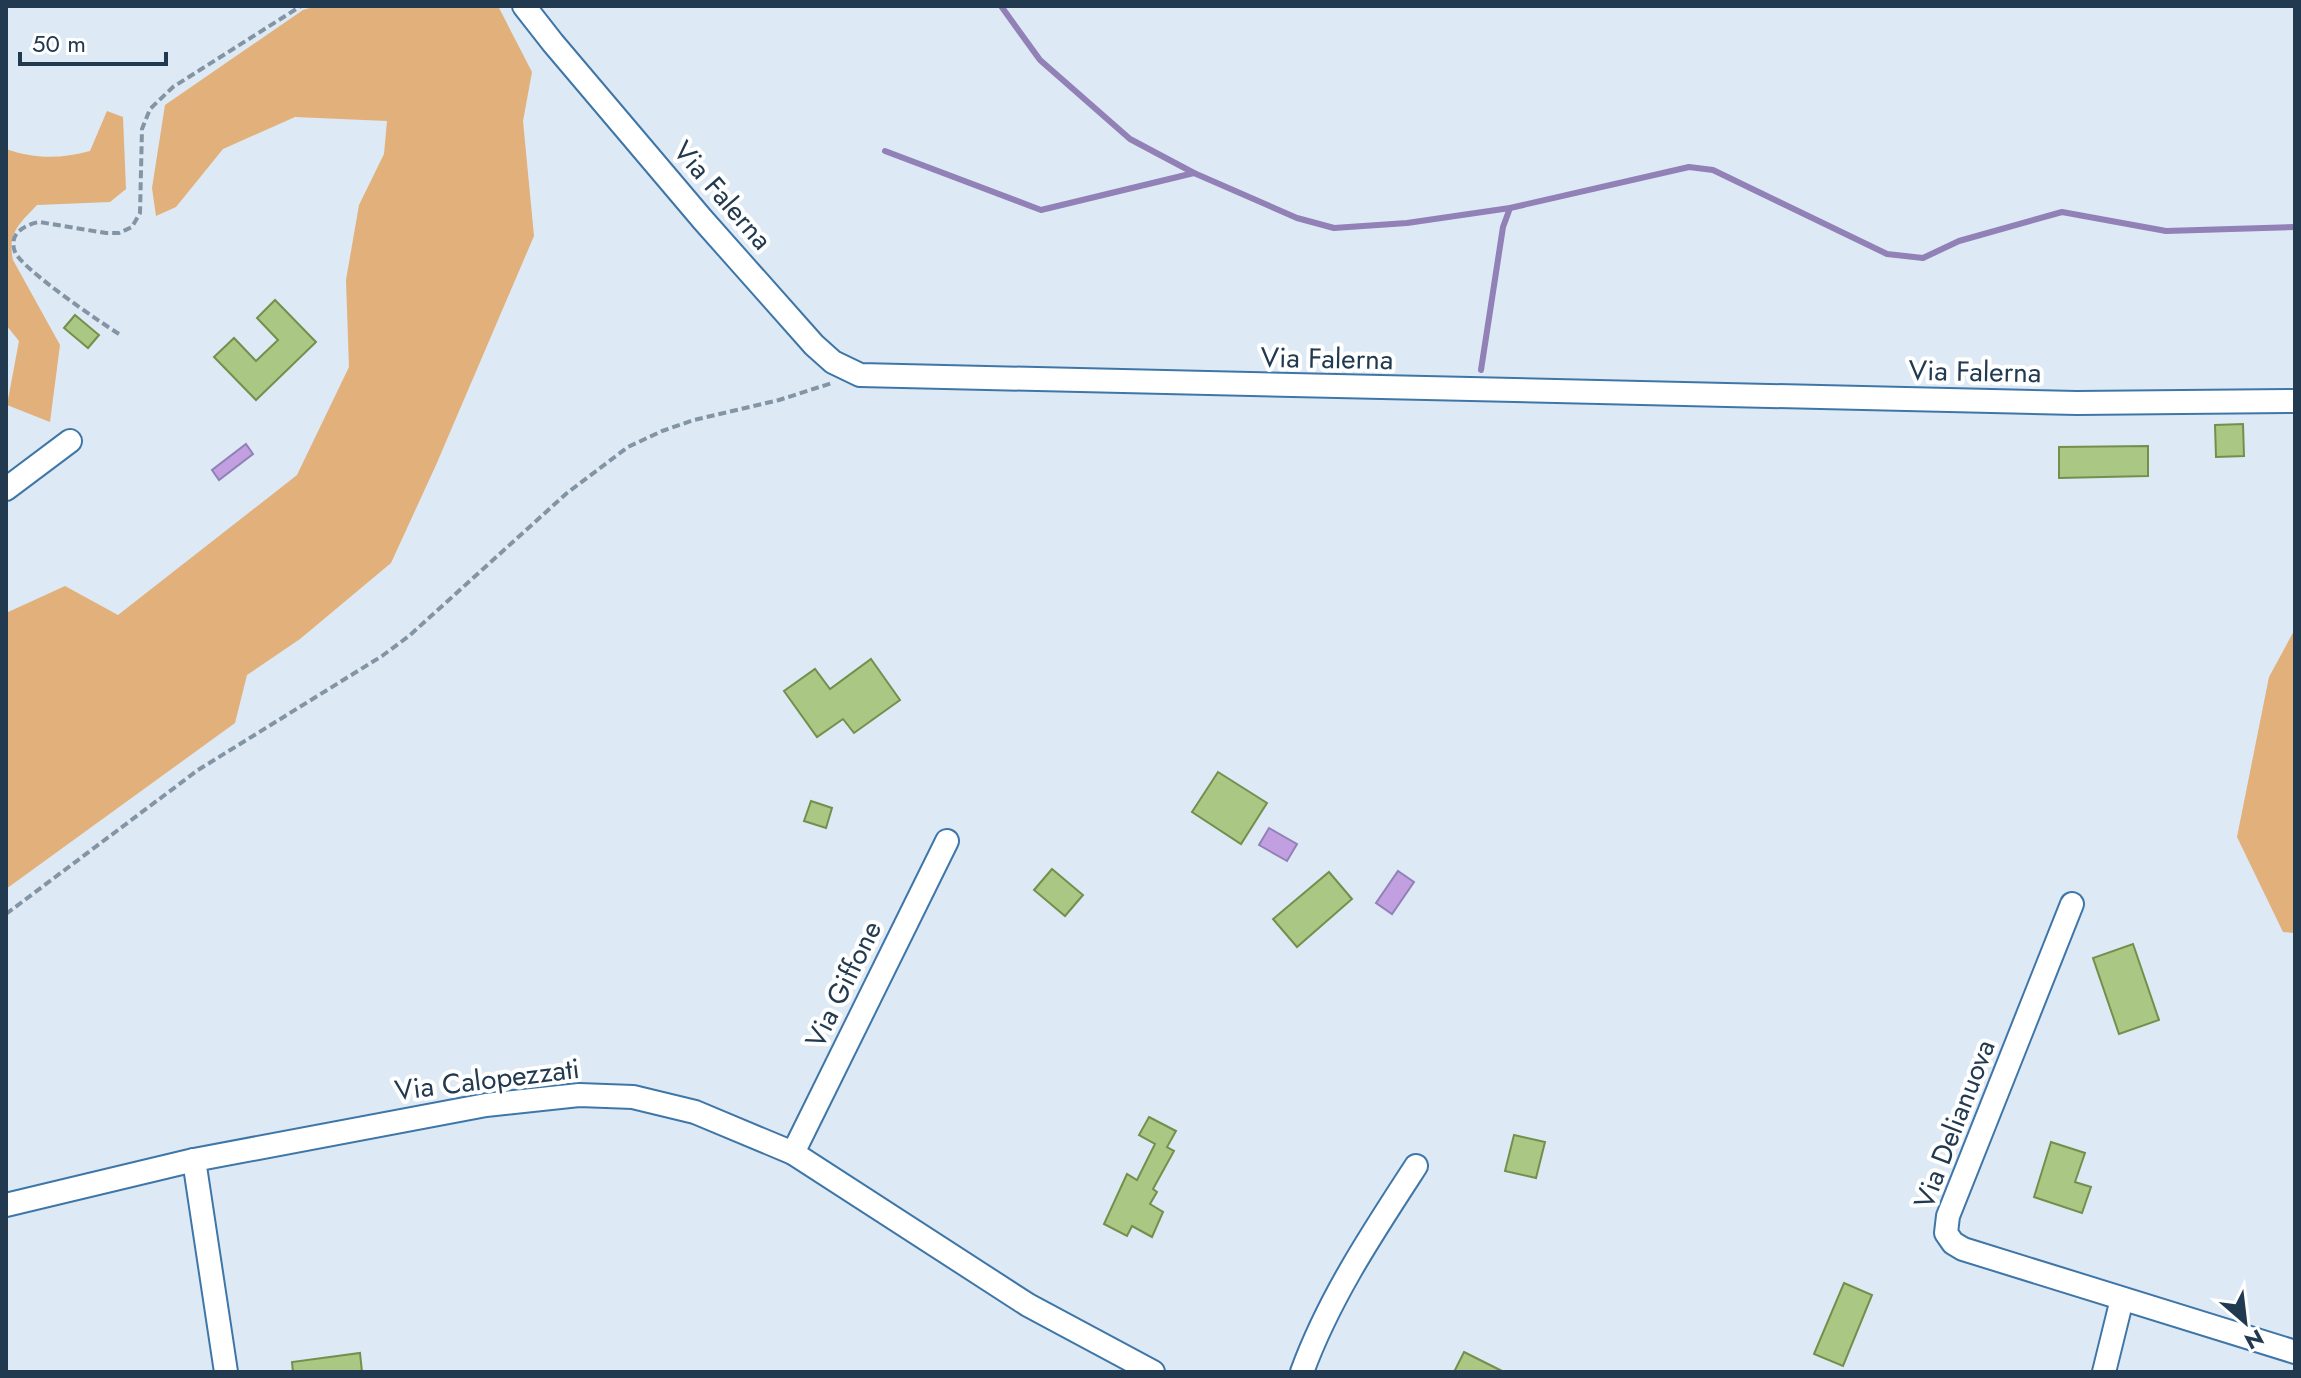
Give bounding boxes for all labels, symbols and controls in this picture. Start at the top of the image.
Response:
scale bar [20,16,166,66]
text: 50 m [32,26,86,61]
street label: Via Falerna [664,132,782,259]
street label: Via Falerna [1260,337,1394,380]
street label: Via Falerna [1908,350,2042,393]
street label: Via Giffone [795,914,892,1055]
street label: Via Delianuova [1903,1034,2006,1215]
street label: Via Calopezzati [392,1048,582,1111]
north arrow [2205,1282,2285,1362]
text: N [2239,1321,2270,1358]

